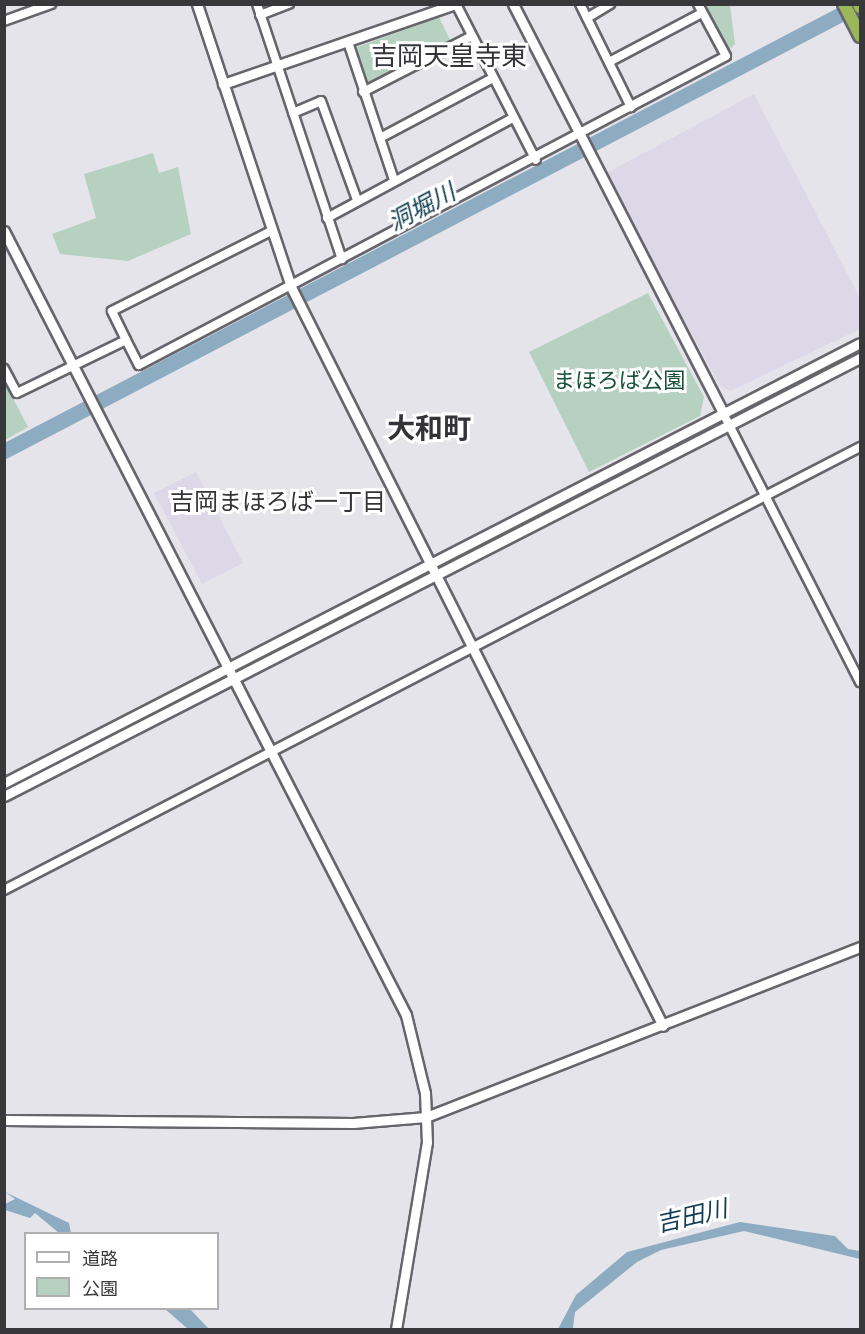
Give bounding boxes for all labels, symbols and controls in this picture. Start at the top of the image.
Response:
district label: 吉岡天皇寺東 [371,41,527,73]
water label: 洞堀川 [383,178,461,238]
park label: まほろば公園 [553,369,685,395]
district label: 大和町 [387,412,471,446]
district label: 吉岡まほろば一丁目 [170,489,386,517]
water label: 吉田川 [654,1195,730,1239]
legend [24,1232,219,1310]
text: 道路 [82,1248,118,1270]
text: 公園 [82,1278,118,1300]

